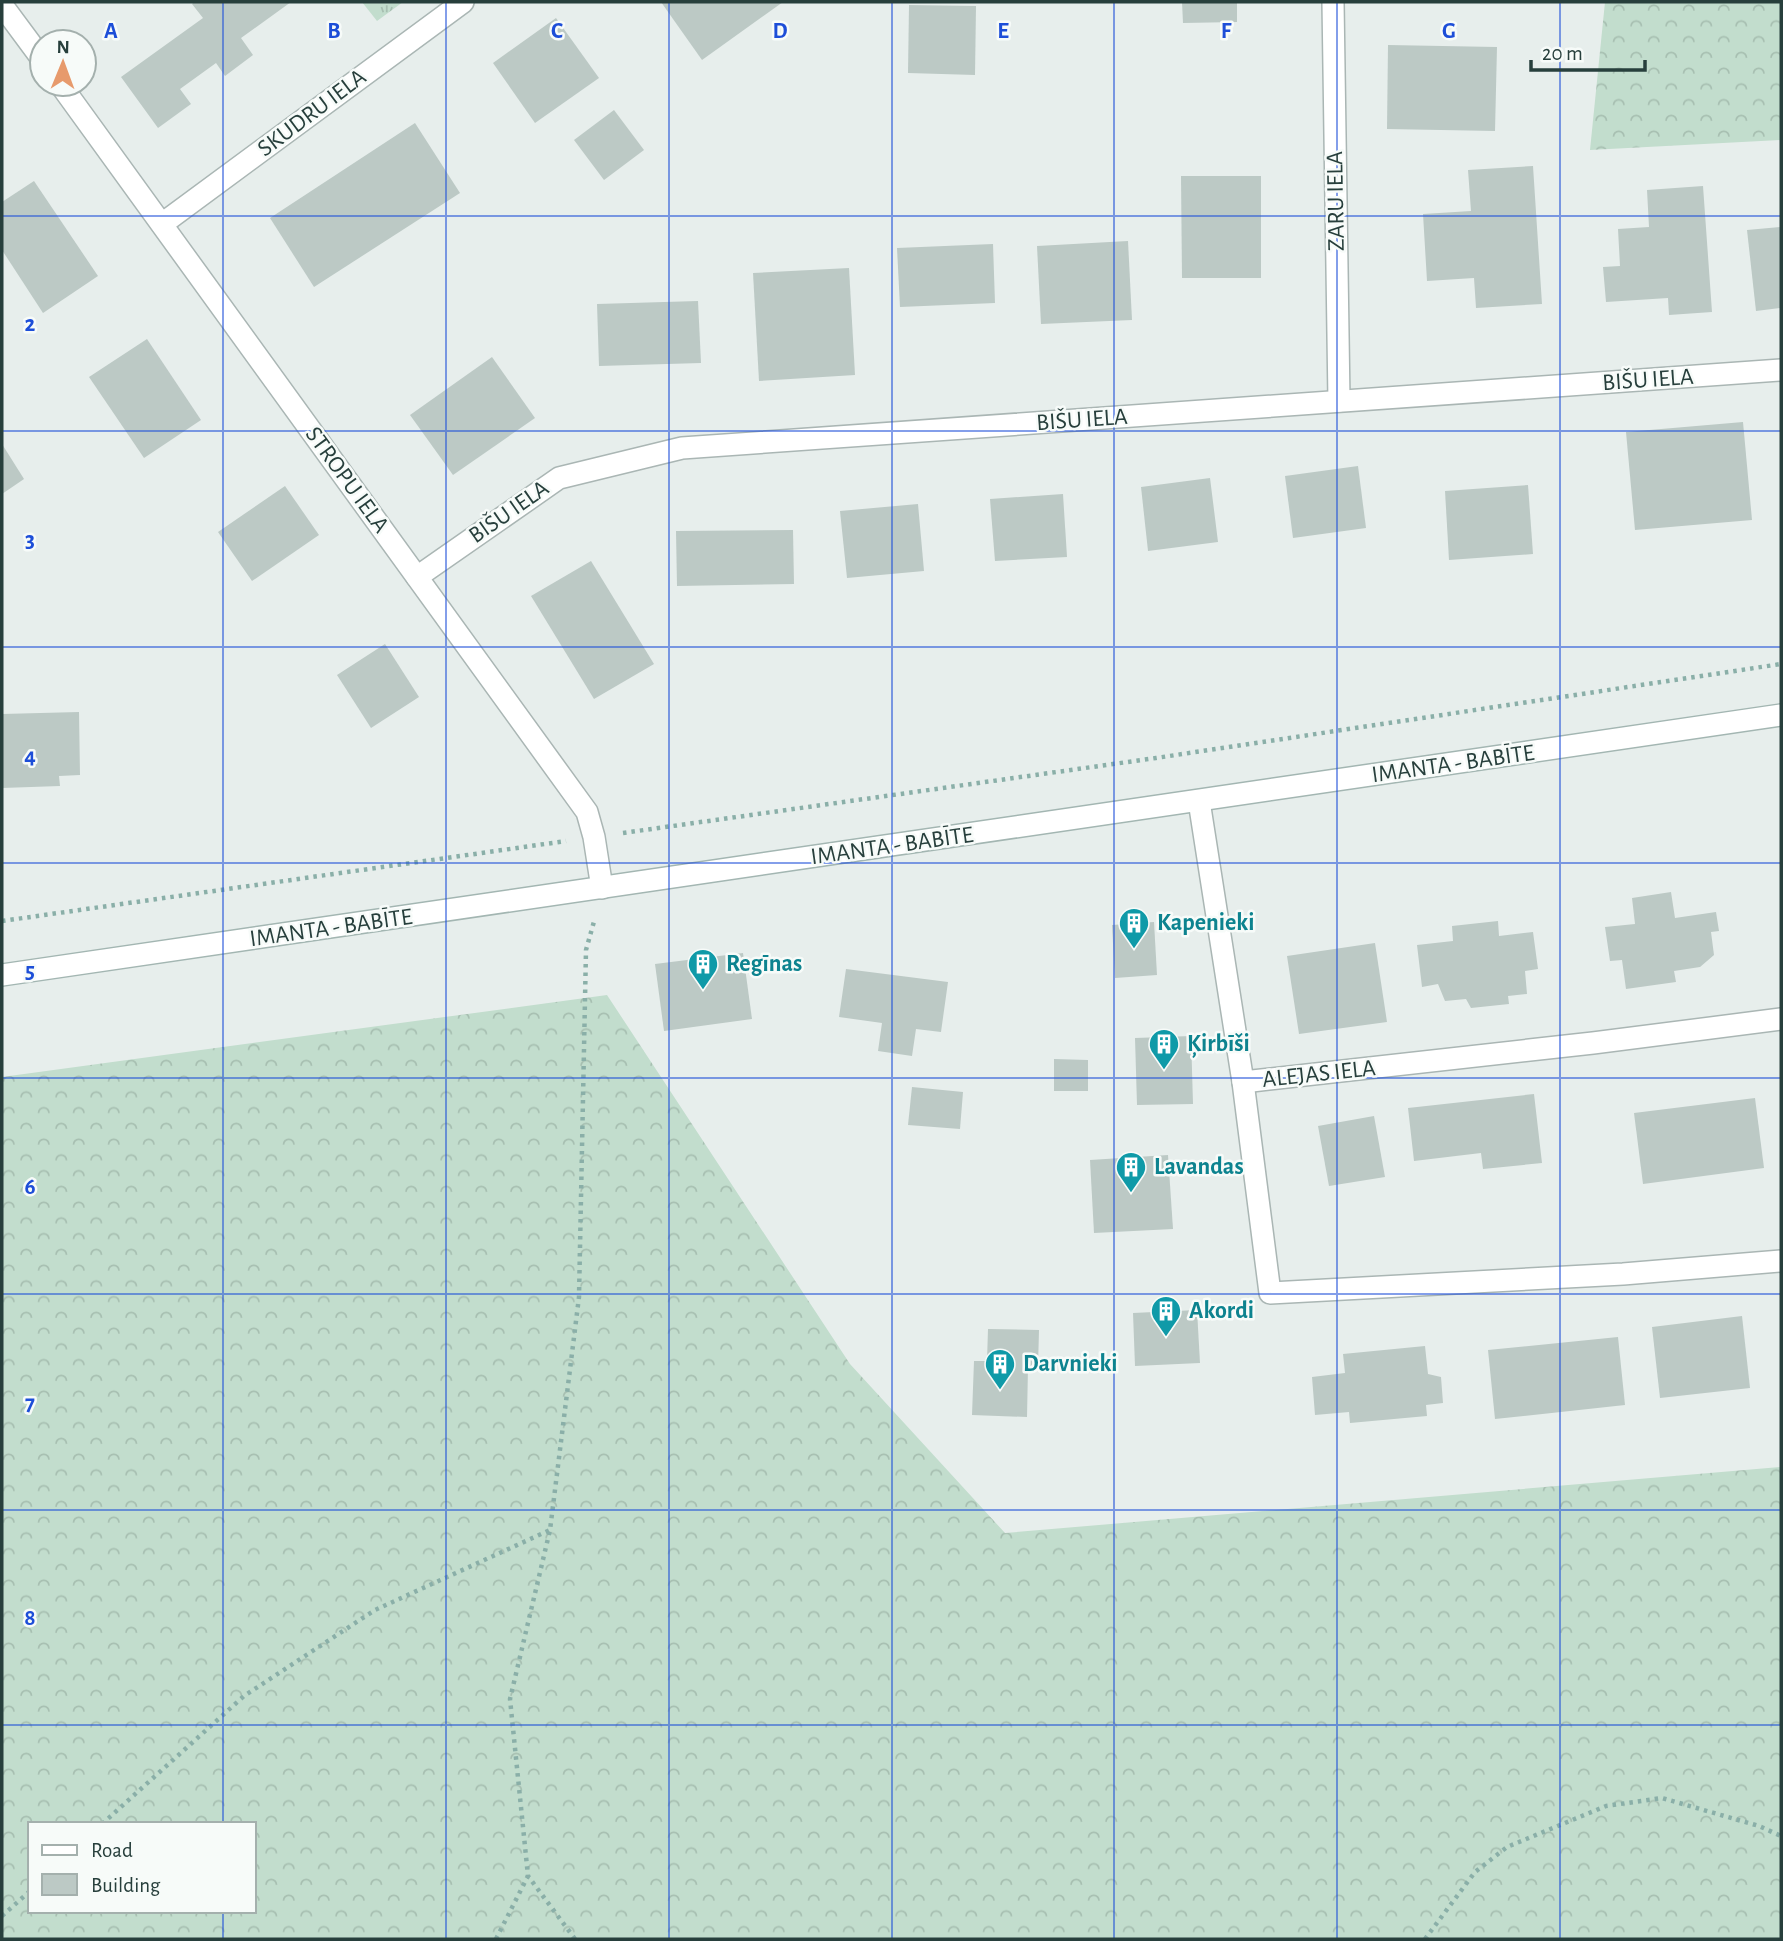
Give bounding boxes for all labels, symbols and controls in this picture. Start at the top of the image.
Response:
text: A [104,20,118,43]
text: B [327,20,341,43]
text: C [551,20,563,43]
text: D [772,20,788,43]
text: E [997,20,1009,43]
text: F [1221,20,1232,43]
text: G [1442,20,1456,43]
north arrow [28,28,98,98]
scale bar [1531,28,1645,72]
text: N [56,38,70,57]
text: 20 m [1542,43,1583,64]
street label: SKUDRU IELA [253,65,371,161]
street label: ZARU IELA [1323,151,1349,251]
text: 2 [25,313,36,336]
street label: BIŠU IELA [1601,364,1695,395]
street label: BIŠU IELA [1035,404,1129,435]
street label: STROPU IELA [301,423,393,537]
street label: BIŠU IELA [464,475,553,548]
text: 3 [25,529,35,552]
street label: IMANTA - BABĪTE [1370,740,1536,787]
text: 4 [24,745,36,768]
street label: IMANTA - BABĪTE [809,822,975,869]
street label: IMANTA - BABĪTE [248,904,414,951]
building icon: Kapenieki [1117,906,1151,950]
place label: Kapenieki [1157,911,1254,935]
building icon: Regīnas [686,947,720,991]
place label: Regīnas [726,952,802,976]
text: 5 [25,960,35,983]
building icon: Ķirbīši [1147,1027,1181,1071]
place label: Ķirbīši [1187,1032,1250,1058]
street label: ALEJAS IELA [1261,1056,1377,1092]
building icon: Lavandas [1114,1150,1148,1194]
place label: Lavandas [1154,1155,1244,1179]
text: 6 [24,1176,36,1199]
building icon: Akordi [1149,1294,1183,1338]
place label: Akordi [1189,1299,1254,1323]
building icon: Darvnieki [983,1347,1017,1391]
place label: Darvnieki [1023,1352,1118,1376]
text: 7 [25,1392,35,1415]
text: 8 [24,1607,36,1630]
legend [28,1822,256,1913]
text: Road [91,1840,133,1861]
text: Building [91,1875,161,1896]

